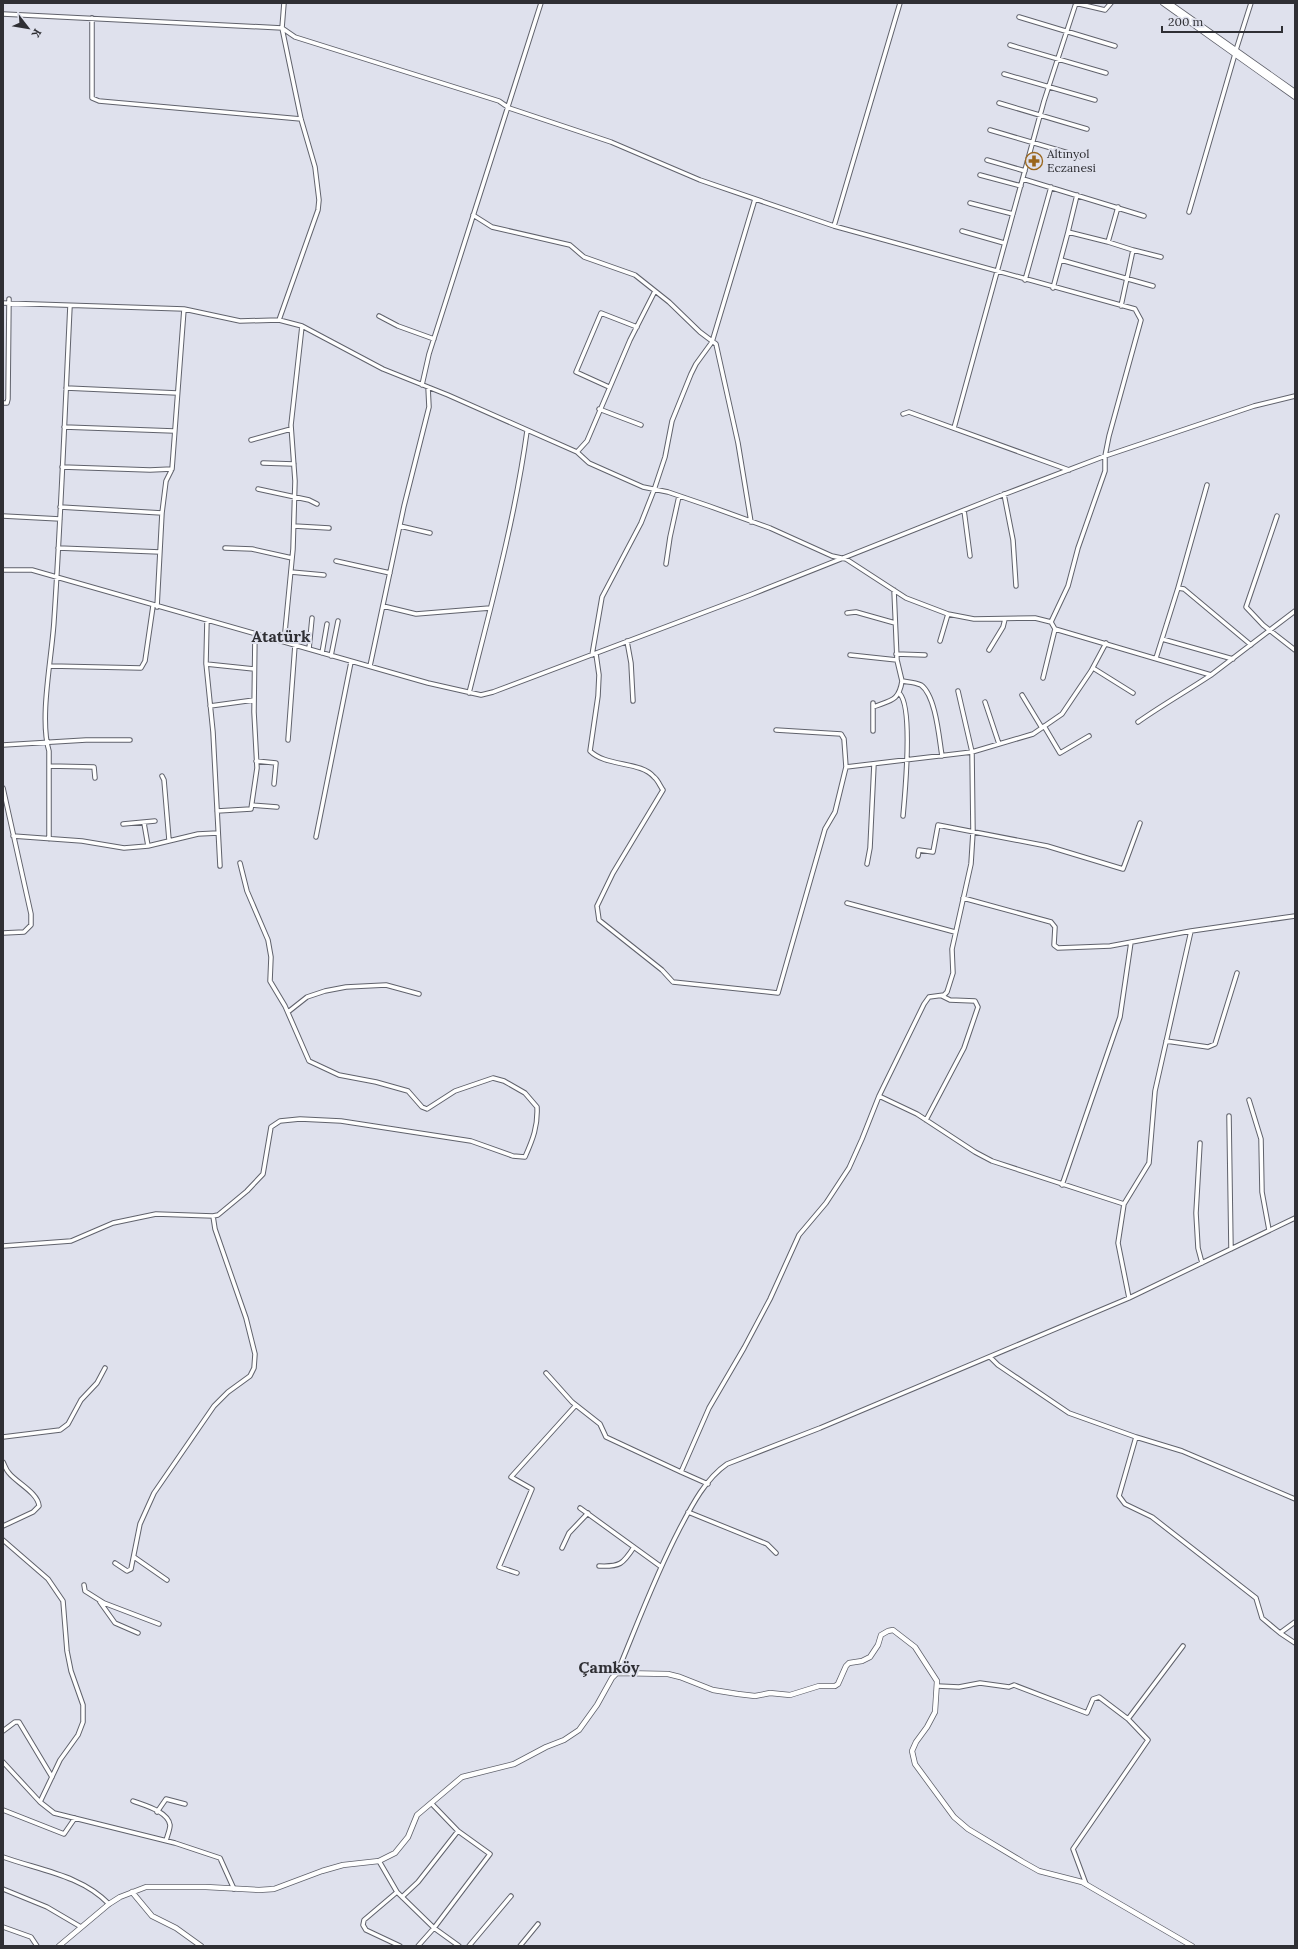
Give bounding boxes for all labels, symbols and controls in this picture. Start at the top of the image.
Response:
north arrow [8,8,48,48]
scale bar [1162,8,1282,34]
text: 200 m [1168,14,1204,29]
text: K [28,26,45,40]
place label: Altınyol Eczanesi [1046,146,1096,175]
pharmacy icon: Altınyol Eczanesi [1024,151,1044,171]
district label: Atatürk [252,626,311,646]
district label: Çamköy [579,1657,640,1677]

